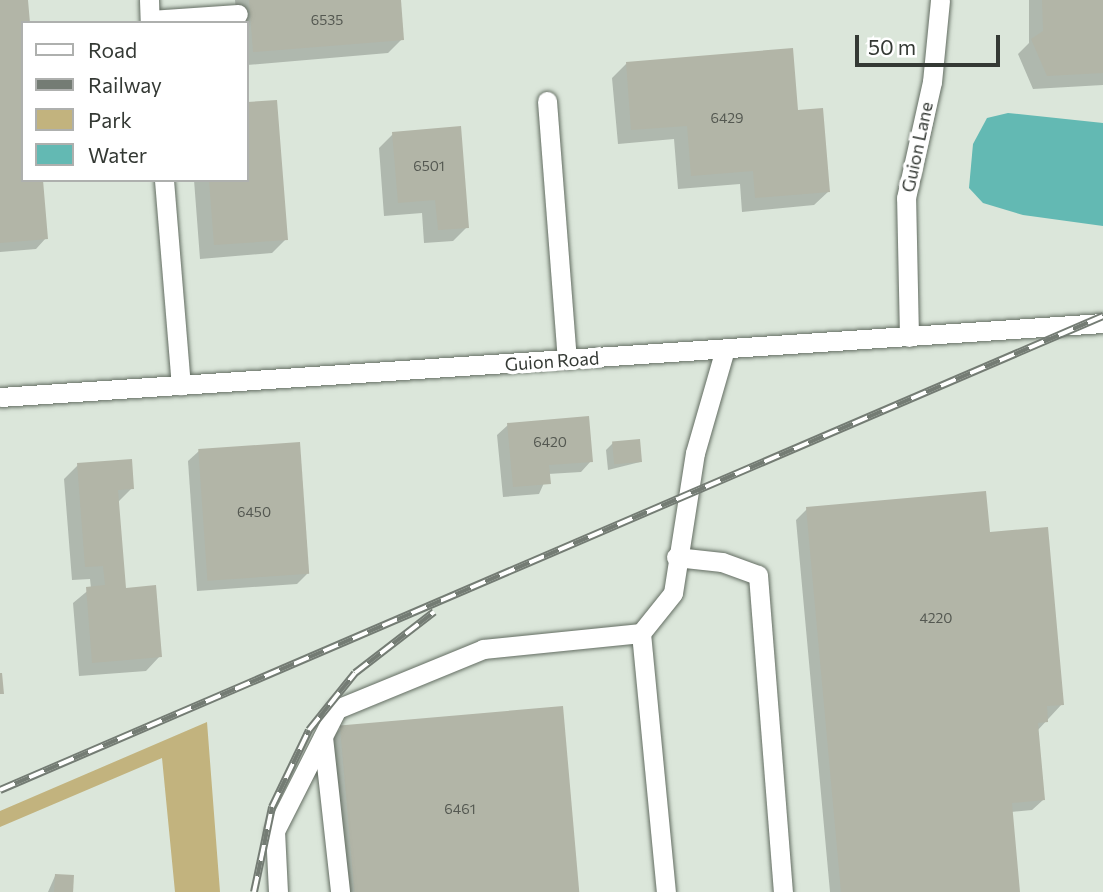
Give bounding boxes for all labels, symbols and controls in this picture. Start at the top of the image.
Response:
house number: 6535 [311,12,343,28]
legend [21,21,248,182]
scale bar [858,21,1003,65]
text: 50 m [868,34,916,59]
text: Road [88,37,137,62]
text: Railway [88,72,162,97]
street label: Guion Lane [897,100,937,194]
text: Park [88,107,132,132]
house number: 6429 [711,110,743,126]
text: Water [88,142,147,167]
house number: 6501 [413,158,445,174]
street label: Guion Road [504,347,600,375]
house number: 6420 [533,434,567,450]
house number: 6450 [237,504,271,520]
house number: 4220 [920,610,952,626]
house number: 6461 [444,801,476,817]

